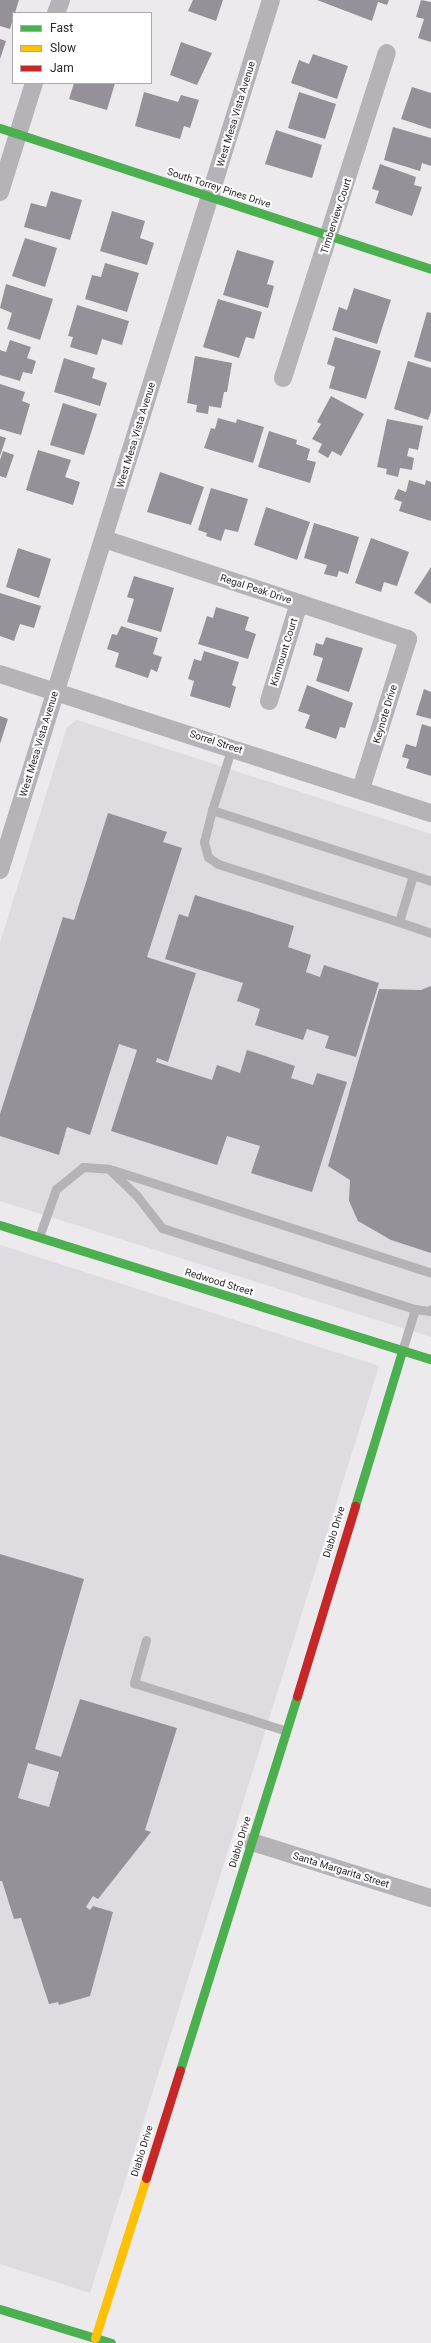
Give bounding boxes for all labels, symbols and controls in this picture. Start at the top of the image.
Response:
legend [12,12,152,84]
text: Fast [50,21,73,35]
text: Slow [50,41,76,55]
street label: West Mesa Vista Avenue [214,60,258,168]
text: Jam [50,61,74,75]
street label: South Torrey Pines Drive [166,166,272,210]
street label: Timberview Court [318,177,354,255]
street label: West Mesa Vista Avenue [114,381,158,489]
street label: Regal Peak Drive [219,572,293,606]
street label: Kinmount Court [268,617,300,687]
street label: Keynote Drive [370,683,400,745]
street label: West Mesa Vista Avenue [17,690,61,798]
street label: Sorrel Street [188,728,244,756]
street label: Redwood Street [184,1266,254,1298]
street label: Diablo Drive [320,1505,348,1559]
street label: Diablo Drive [226,1815,254,1869]
street label: Santa Margarita Street [291,1850,391,1890]
street label: Diablo Drive [128,2124,156,2178]

